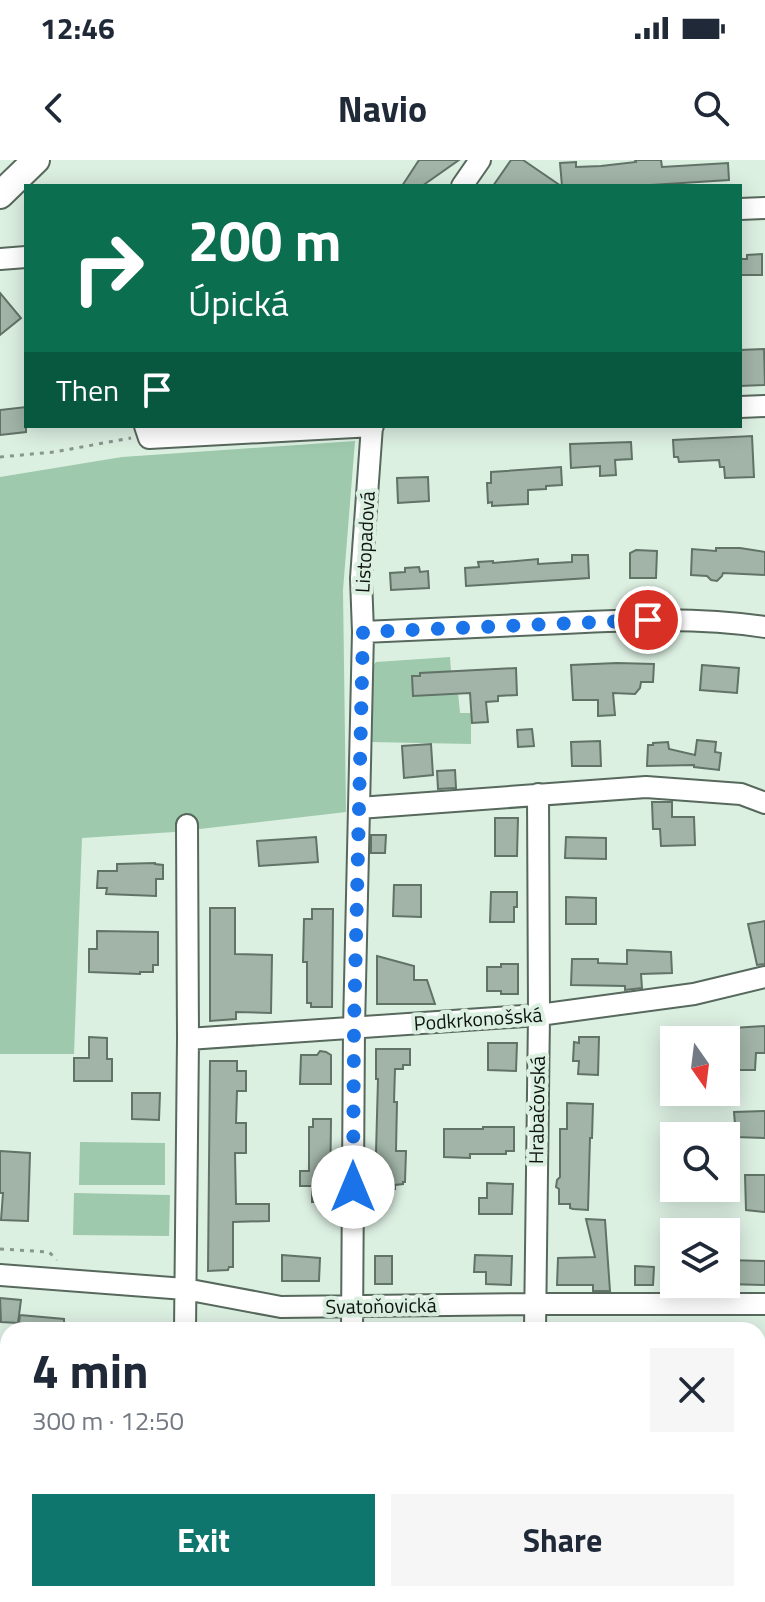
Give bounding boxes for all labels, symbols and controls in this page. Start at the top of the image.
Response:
text: 12:46 [40,5,115,51]
text: Navio [338,81,427,136]
icon: back [32,86,76,130]
icon: search [689,86,733,130]
text: 200 m [188,198,341,283]
icon: right [56,216,160,320]
text: Úpická [188,275,289,330]
text: Then [56,367,119,413]
icon: arrive [135,368,179,412]
street label: Listopadová [346,490,383,594]
pin [614,586,682,654]
icon: arrive [626,598,670,642]
street label: Podkrkonošská [413,999,543,1038]
north arrow [660,1026,740,1106]
map controls [660,1026,740,1298]
street label: Hrabačovská [520,1056,553,1164]
button: search [660,1122,740,1202]
position arrow [311,1145,395,1229]
button: layers [660,1218,740,1298]
street label: Svatoňovická [325,1289,437,1322]
text: 4 min [32,1334,149,1407]
button: close [650,1348,734,1432]
text: 300 m · 12:50 [32,1401,184,1440]
button: Exit [32,1494,375,1586]
button: Share [391,1494,734,1586]

